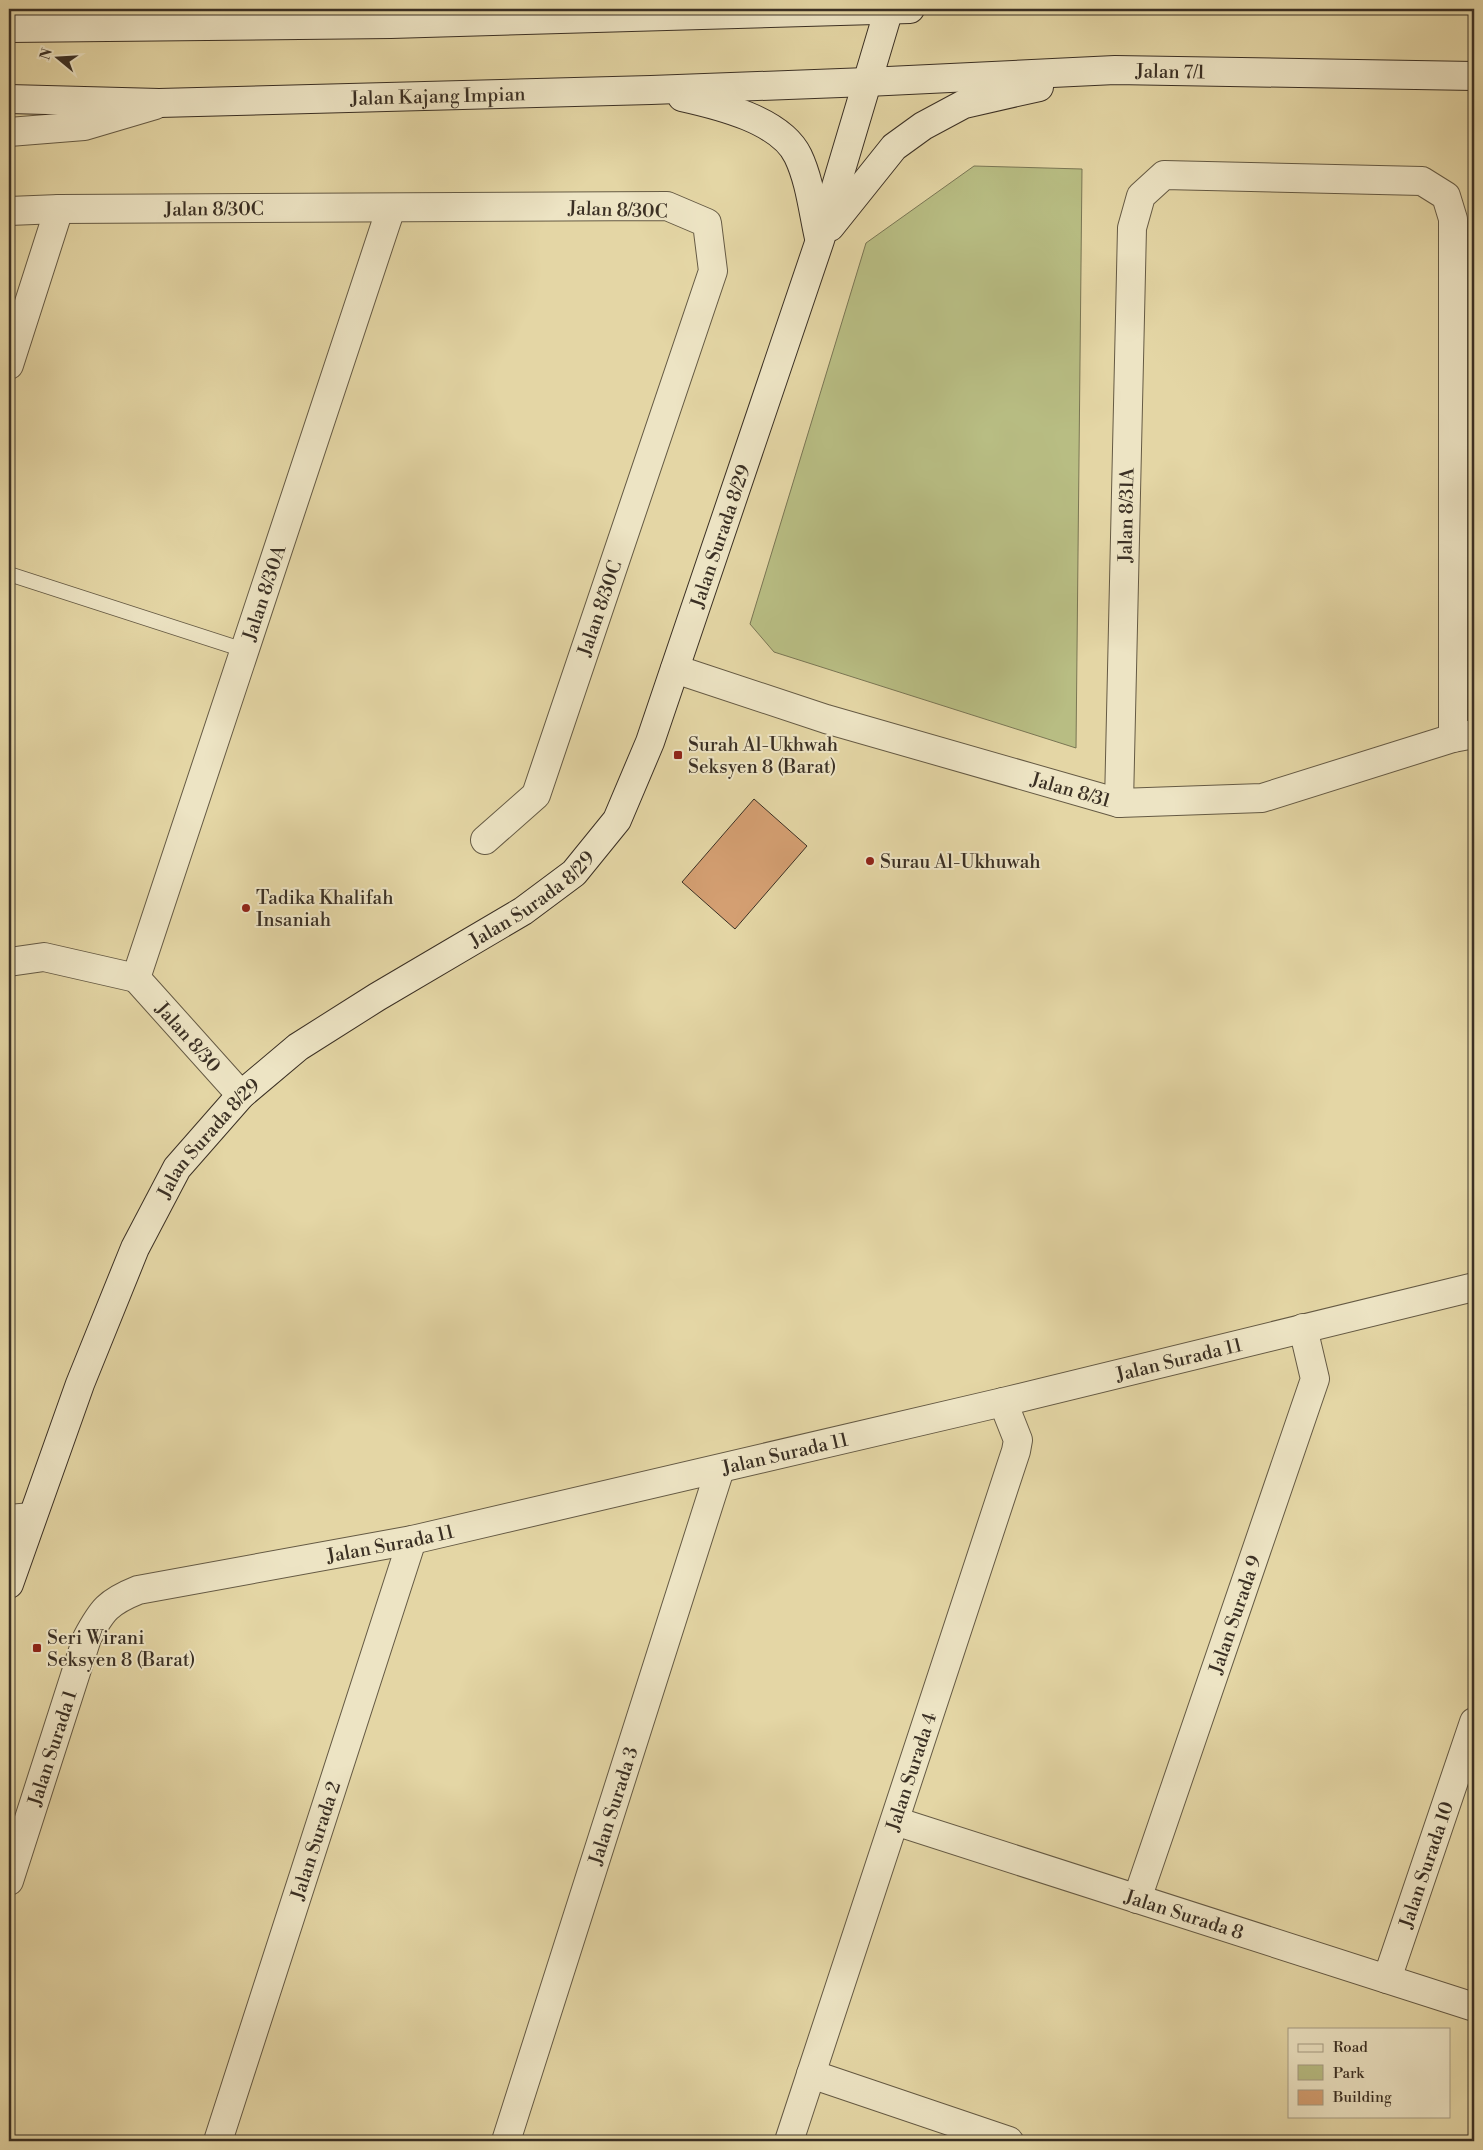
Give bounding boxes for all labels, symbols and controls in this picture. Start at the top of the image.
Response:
north arrow [32,32,82,82]
text: N [36,46,57,62]
street label: Jalan 7/1 [1134,59,1205,85]
street label: Jalan Kajang Impian [349,82,526,111]
street label: Jalan 8/30C [567,196,668,224]
street label: Jalan 8/30C [163,197,264,221]
street label: Jalan Surada 8/29 [685,461,756,612]
street label: Jalan 8/31A [1113,467,1140,564]
street label: Jalan 8/30A [237,541,292,645]
street label: Jalan 8/30C [572,557,627,660]
place label: Surah Al-Ukhwah Seksyen 8 (Barat) [688,733,838,779]
marker: Surah Al-Ukhwah Seksyen 8 (Barat) [672,749,684,761]
street label: Jalan 8/31 [1027,767,1113,813]
street label: Jalan Surada 8/29 [464,846,600,953]
place label: Surau Al-Ukhuwah [880,850,1041,874]
marker: Surau Al-Ukhuwah [864,855,876,867]
place label: Tadika Khalifah Insaniah [256,886,394,932]
marker: Tadika Khalifah Insaniah [240,902,252,914]
street label: Jalan 8/30 [150,996,226,1078]
street label: Jalan Surada 8/29 [152,1073,265,1203]
street label: Jalan Surada 11 [1113,1333,1245,1387]
street label: Jalan Surada 11 [719,1428,851,1480]
street label: Jalan Surada 11 [324,1520,456,1569]
street label: Jalan Surada 9 [1204,1552,1267,1678]
place label: Seri Wirani Seksyen 8 (Barat) [47,1626,195,1672]
marker: Seri Wirani Seksyen 8 (Barat) [31,1642,43,1654]
street label: Jalan Surada 1 [23,1687,83,1810]
street label: Jalan Surada 4 [881,1709,942,1835]
street label: Jalan Surada 3 [583,1744,644,1869]
street label: Jalan Surada 2 [285,1778,346,1904]
street label: Jalan Surada 10 [1394,1798,1459,1932]
street label: Jalan Surada 8 [1121,1884,1247,1945]
legend [1288,2028,1450,2118]
text: Road [1333,2038,1368,2057]
text: Park [1333,2064,1365,2083]
text: Building [1332,2088,1392,2107]

